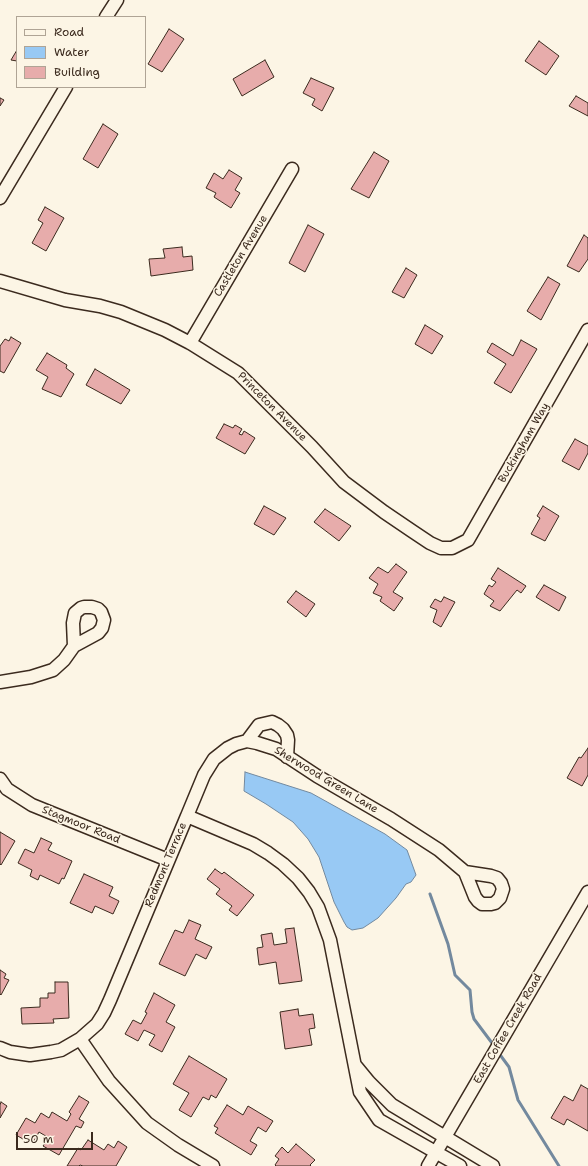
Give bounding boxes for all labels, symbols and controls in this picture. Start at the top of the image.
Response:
legend [16,16,146,88]
text: Road [54,24,84,40]
text: Water [54,44,89,60]
text: Building [54,64,100,80]
street label: Castleton Avenue [211,213,271,299]
street label: Princeton Avenue [235,370,309,444]
street label: Buckingham Way [496,401,552,485]
street label: Sherwood Green Lane [272,744,380,816]
street label: Stagmoor Road [40,803,122,847]
street label: Redmont Terrace [142,821,190,909]
street label: East Coffee Creek Road [471,972,545,1086]
scale bar [18,1124,95,1150]
text: 50 m [23,1131,53,1147]

